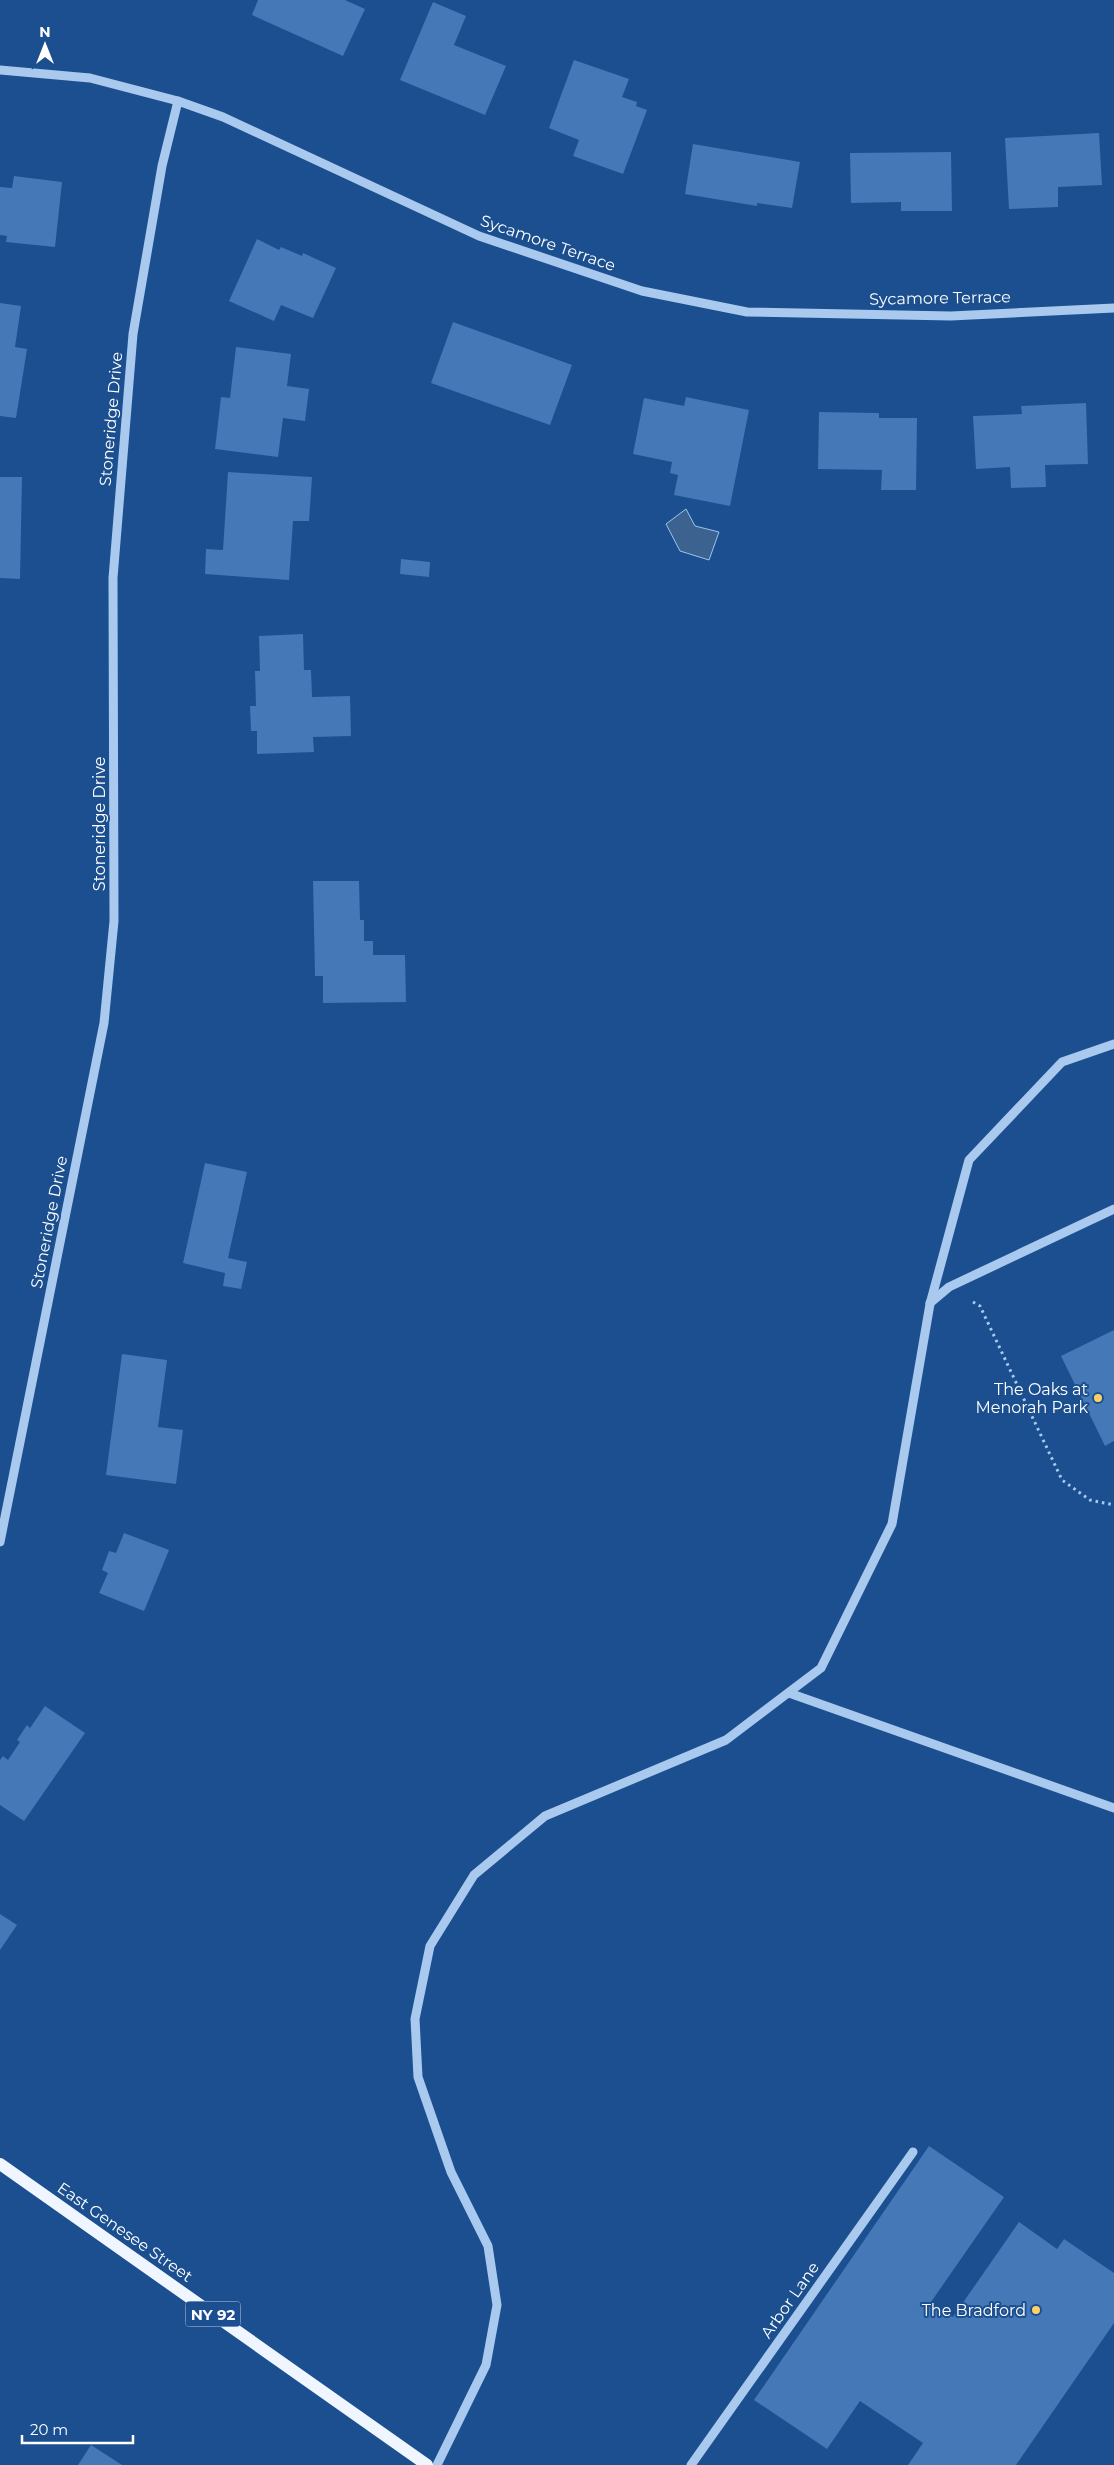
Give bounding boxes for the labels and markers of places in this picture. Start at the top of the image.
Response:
place label: The Oaks at Menorah Park [975,1380,1089,1417]
marker: The Oaks at Menorah Park [1092,1392,1104,1404]
place label: The Bradford [922,2301,1026,2320]
marker: The Bradford [1030,2304,1042,2316]

